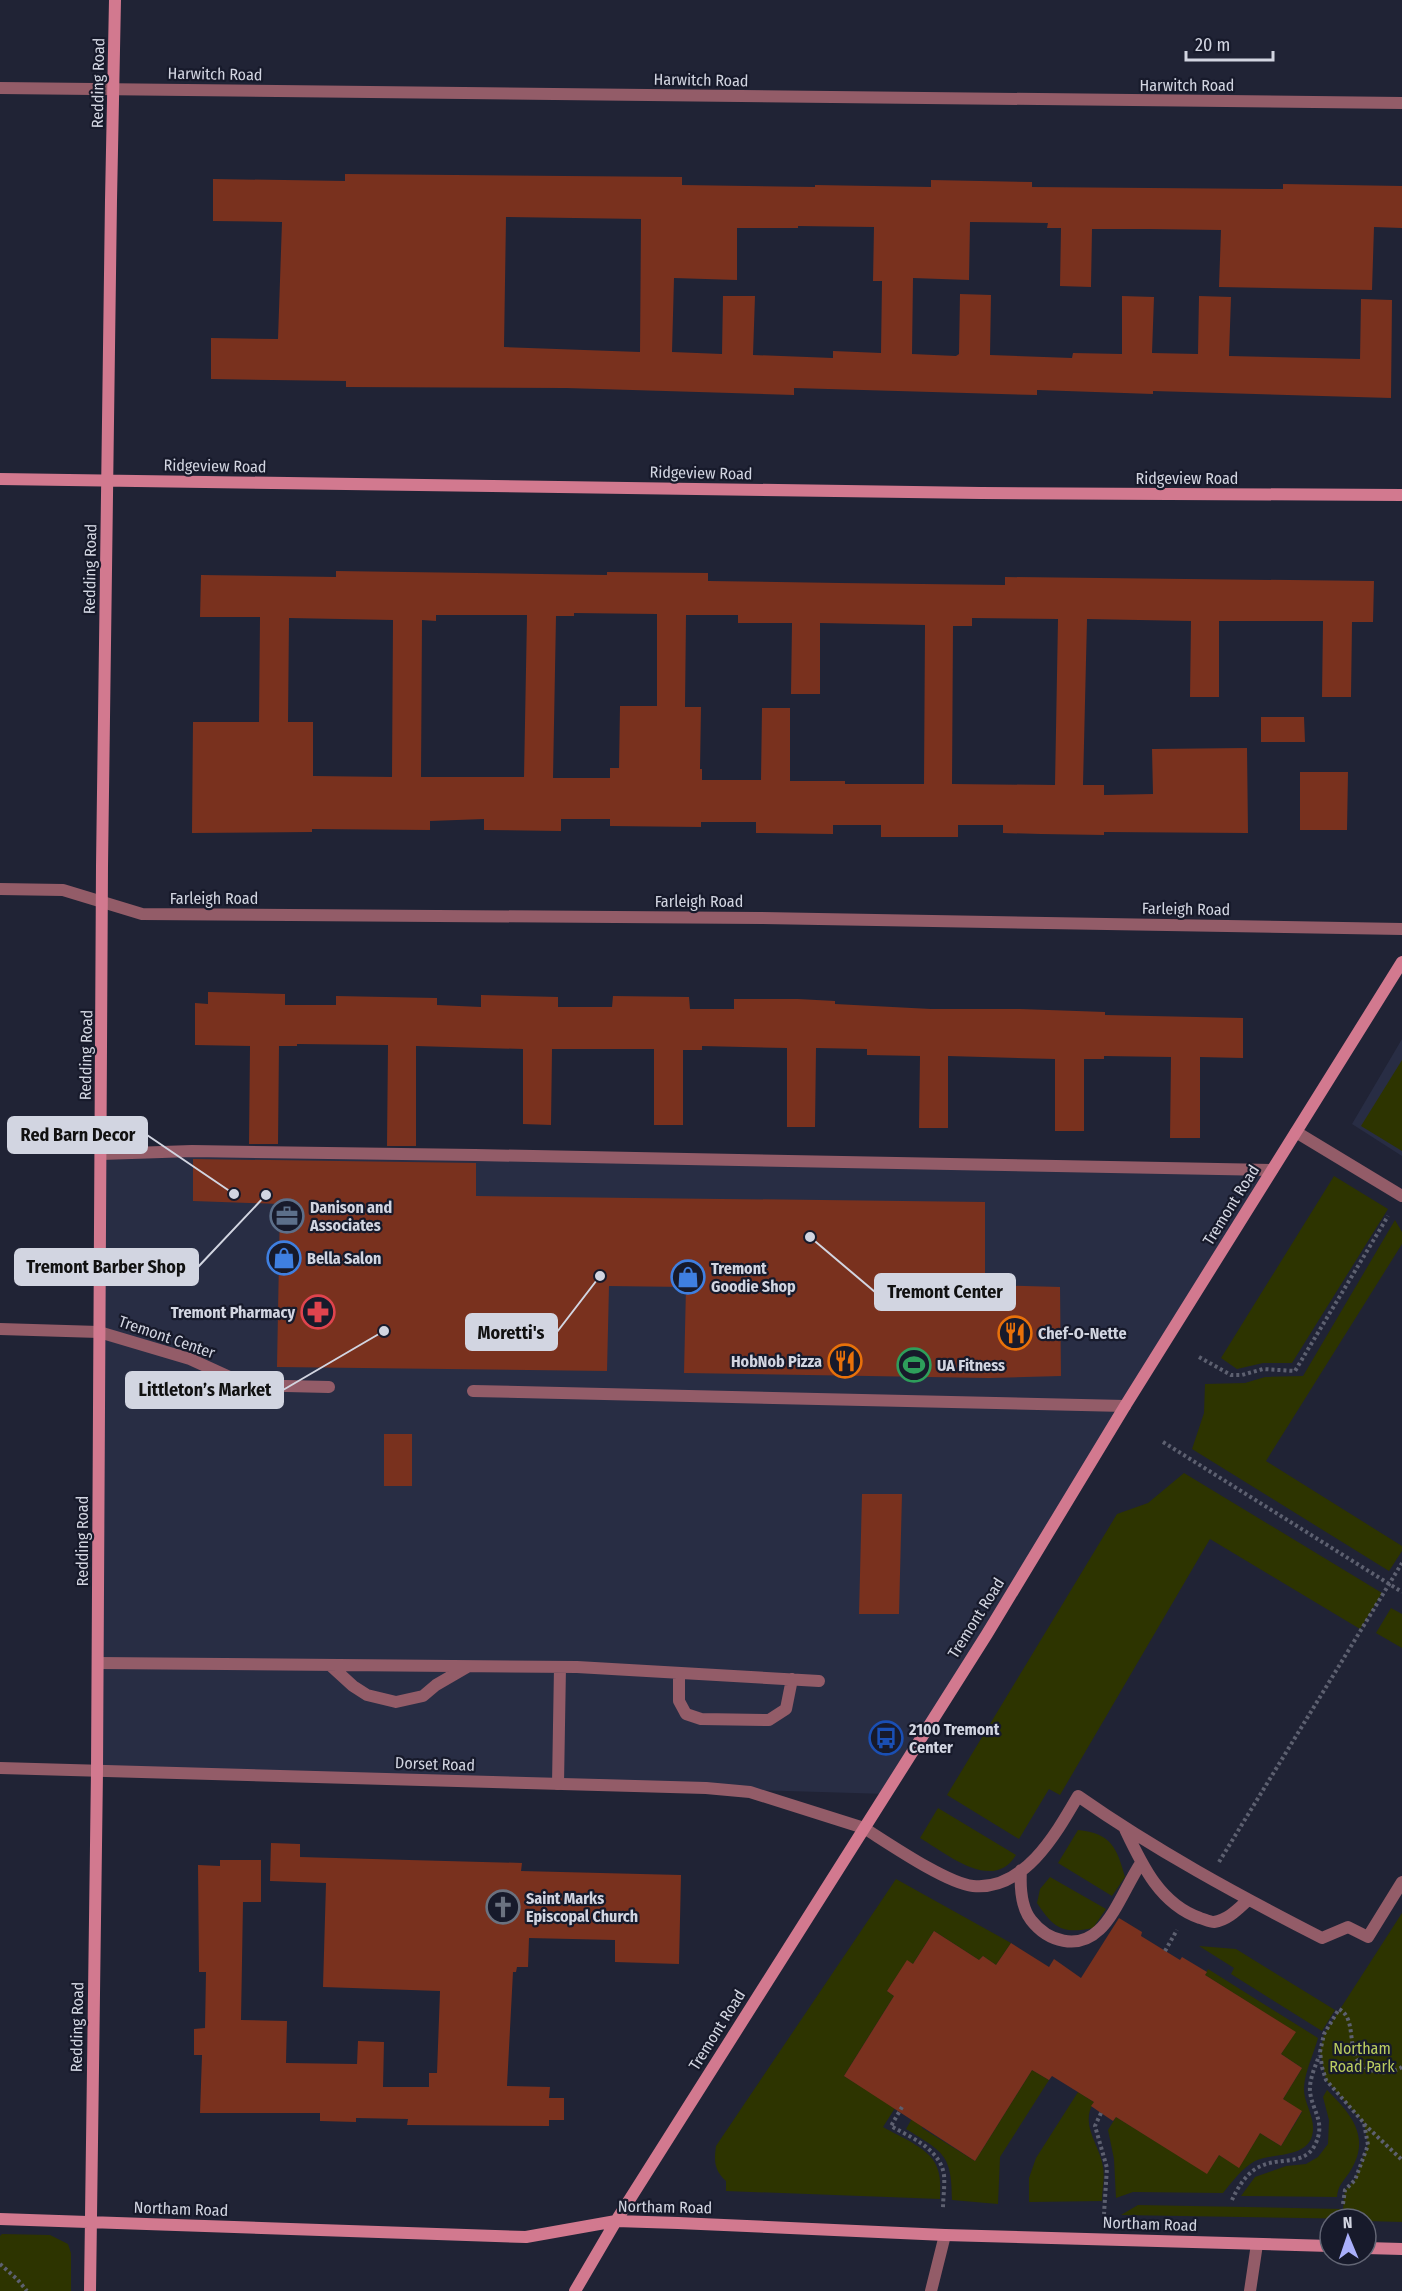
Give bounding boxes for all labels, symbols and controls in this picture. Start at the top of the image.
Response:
scale bar [1186,24,1273,62]
text: 20 m [1195,34,1230,56]
street label: Redding Road [88,38,108,128]
street label: Harwitch Road [167,64,263,84]
street label: Harwitch Road [653,70,749,90]
street label: Harwitch Road [1140,76,1234,95]
street label: Ridgeview Road [163,456,267,476]
street label: Ridgeview Road [649,463,753,483]
street label: Ridgeview Road [1136,469,1238,488]
street label: Redding Road [80,524,100,614]
street label: Farleigh Road [170,889,258,908]
street label: Farleigh Road [655,892,743,911]
street label: Farleigh Road [1142,899,1230,919]
street label: Redding Road [76,1010,96,1100]
callout: Red Barn Decor [8,1117,147,1153]
text: Red Barn Decor [21,1124,136,1146]
street label: Tremont Road [1199,1161,1263,1249]
office icon: Danison and Associates [269,1198,305,1234]
place label: Danison and Associates [309,1198,392,1235]
shop icon: Bella Salon [266,1240,302,1276]
callout: Tremont Barber Shop [15,1249,198,1285]
place label: Bella Salon [307,1249,381,1268]
text: Tremont Barber Shop [26,1256,186,1278]
shop icon: Tremont Goodie Shop [670,1259,706,1295]
place label: Tremont Goodie Shop [711,1259,796,1296]
callout: Tremont Center [875,1274,1015,1310]
text: Tremont Center [887,1281,1003,1303]
pharmacy icon: Tremont Pharmacy [300,1294,336,1330]
place label: Tremont Pharmacy [171,1303,295,1322]
street label: Tremont Center [116,1312,218,1363]
callout: Moretti's [466,1314,557,1350]
restaurant icon: Chef-O-Nette [997,1315,1033,1351]
text: Moretti's [478,1322,545,1344]
place label: Chef-O-Nette [1038,1324,1127,1343]
restaurant icon: HobNob Pizza [827,1343,863,1379]
sports icon: UA Fitness [896,1347,932,1383]
place label: HobNob Pizza [731,1352,822,1371]
place label: UA Fitness [937,1356,1005,1375]
callout: Littleton’s Market [126,1372,283,1408]
text: Littleton’s Market [139,1379,272,1401]
street label: Redding Road [73,1496,92,1586]
street label: Tremont Road [944,1574,1008,1662]
bus stop icon: 2100 Tremont Center [868,1720,904,1756]
place label: 2100 Tremont Center [908,1720,1000,1757]
street label: Dorset Road [395,1753,475,1775]
church icon: Saint Marks Episcopal Church [485,1889,521,1925]
place label: Saint Marks Episcopal Church [526,1889,638,1926]
street label: Redding Road [67,1982,87,2072]
street label: Tremont Road [685,1986,749,2074]
park label: Northam Road Park [1329,2039,1395,2076]
street label: Northam Road [618,2197,712,2217]
street label: Northam Road [133,2198,229,2220]
north arrow [1318,2207,1378,2267]
street label: Northam Road [1102,2213,1198,2235]
text: N [1342,2213,1353,2232]

